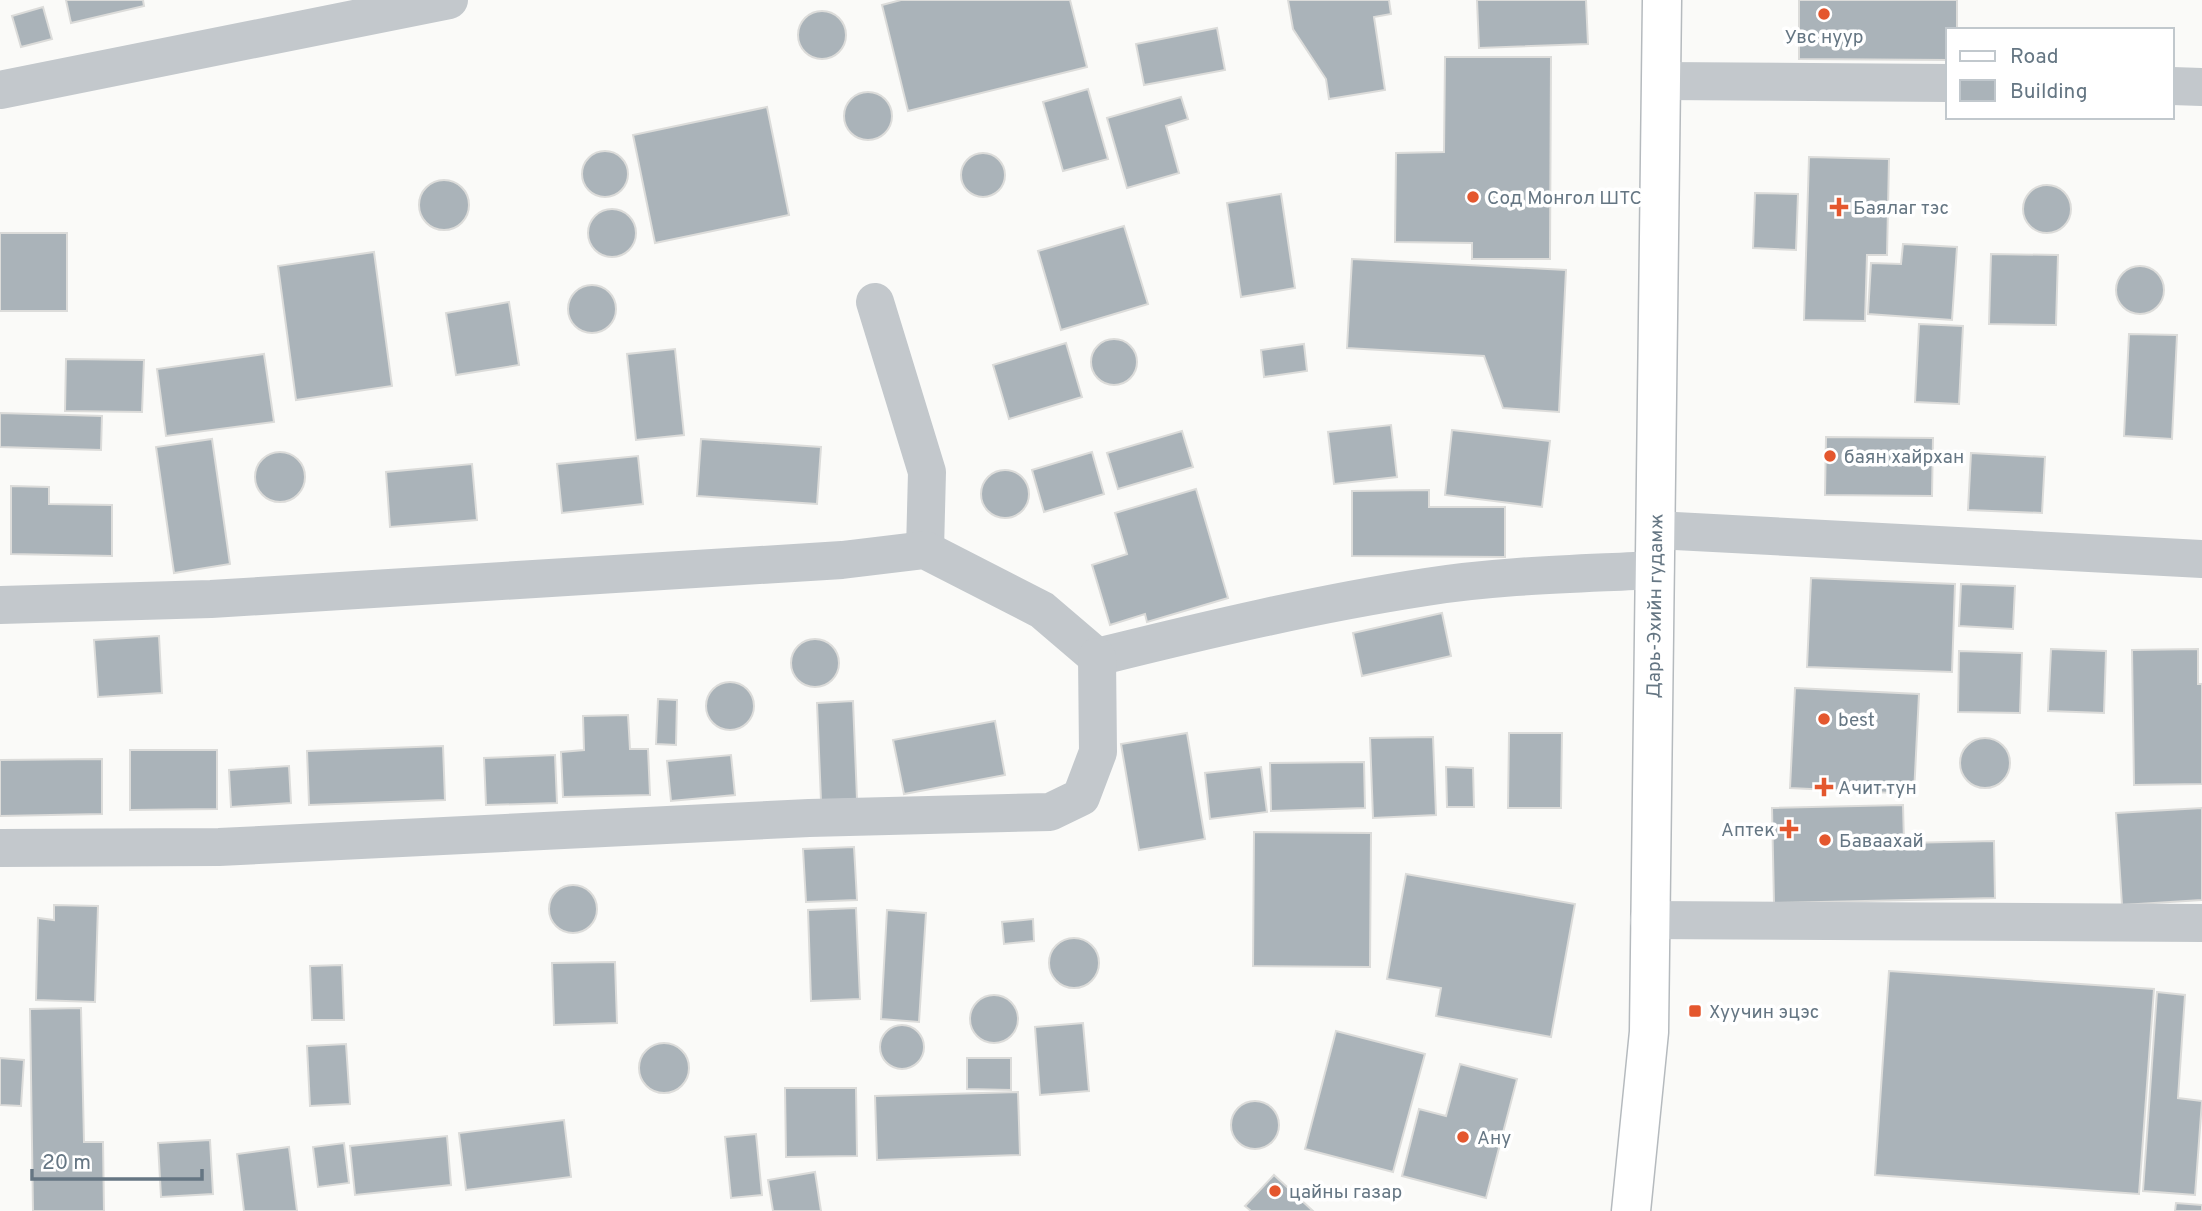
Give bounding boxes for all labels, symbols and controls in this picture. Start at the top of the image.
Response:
marker: Увс нуур [1816,6,1832,22]
place label: Увс нуур [1784,26,1864,50]
legend [1946,28,2174,119]
text: Road [2010,44,2059,71]
text: Building [2010,79,2088,106]
place label: Сод Монгол ШТС [1487,187,1642,211]
marker: Сод Монгол ШТС [1465,189,1481,205]
place label: Баялаг тэс [1853,197,1949,221]
marker: Баялаг тэс [1831,199,1847,215]
place label: баян хайрхан [1844,446,1964,470]
marker: баян хайрхан [1822,448,1838,464]
street label: Дарь-Эхийн гудамж [1642,513,1670,699]
place label: best [1838,709,1875,733]
marker: best [1816,711,1832,727]
place label: Ачит тун [1838,777,1917,801]
marker: Ачит тун [1816,779,1832,795]
place label: Аптек [1721,819,1775,843]
marker: Аптек [1781,821,1797,837]
place label: Баваахай [1839,830,1924,854]
marker: Баваахай [1817,832,1833,848]
place label: Хуучин эцэс [1709,1001,1819,1025]
marker: Хуучин эцэс [1687,1003,1703,1019]
place label: Ану [1477,1127,1511,1151]
marker: Ану [1455,1129,1471,1145]
scale bar [32,1138,201,1182]
text: 20 m [42,1150,91,1177]
place label: цайны газар [1289,1181,1402,1205]
marker: цайны газар [1267,1183,1283,1199]

